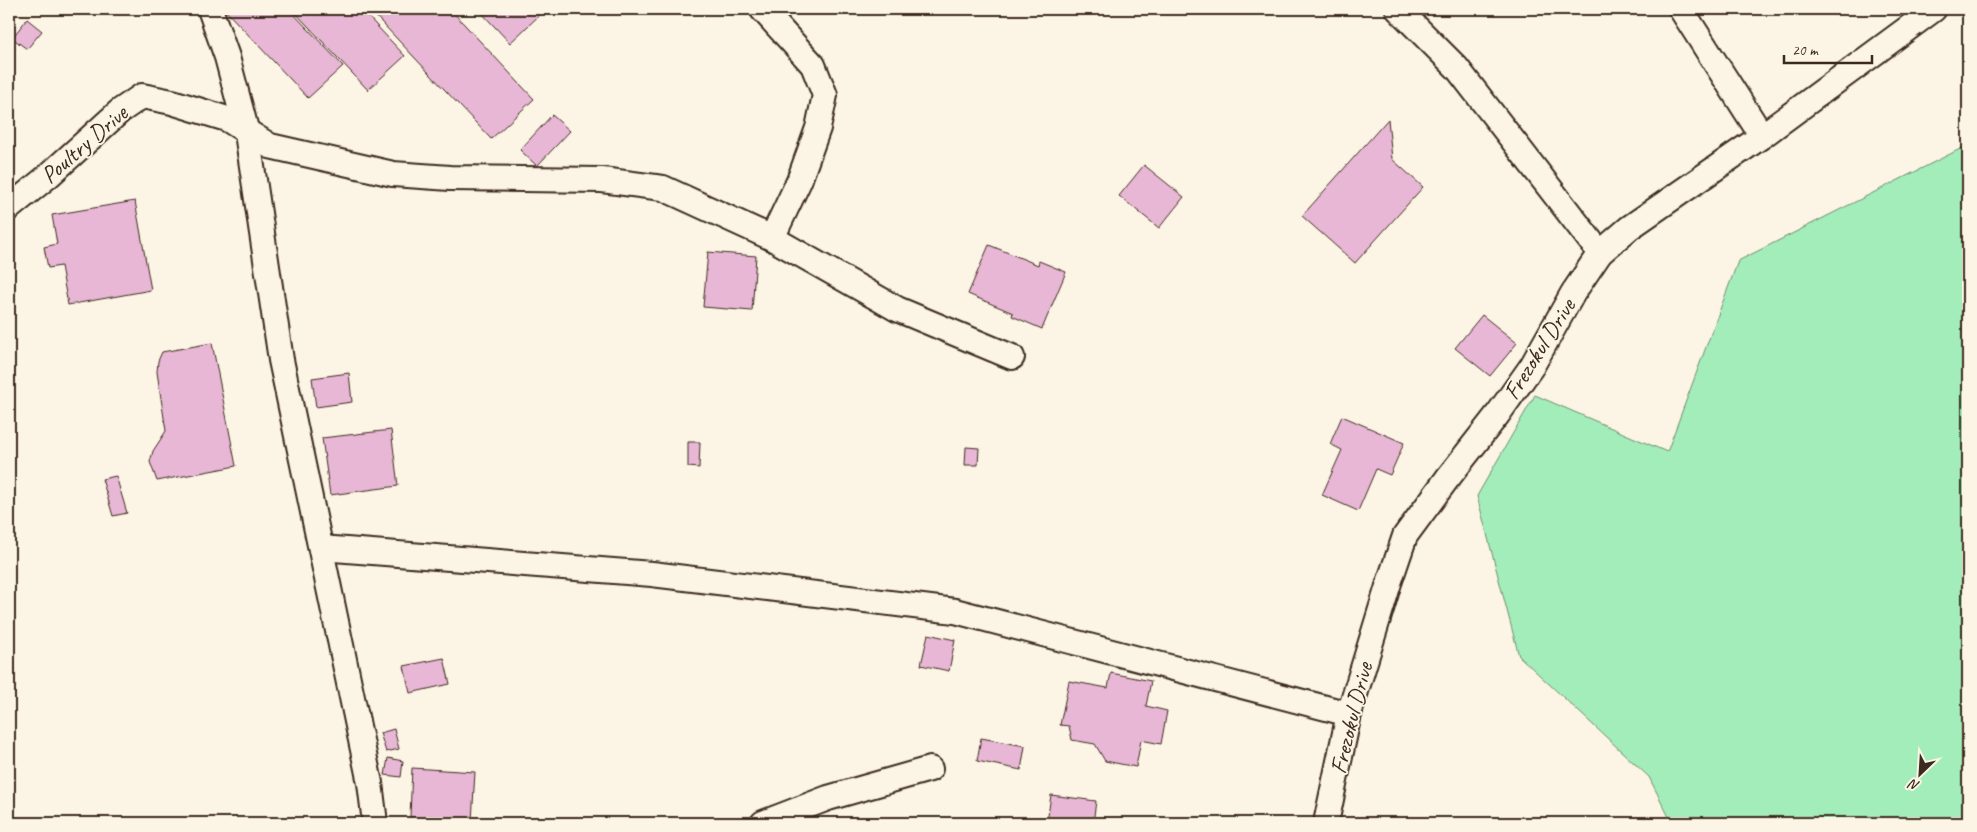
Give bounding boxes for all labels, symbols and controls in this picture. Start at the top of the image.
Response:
scale bar [1784,32,1872,64]
text: 20 m [1792,41,1819,60]
street label: Poultry Drive [34,97,135,190]
street label: Frezokul Drive [1496,291,1583,405]
street label: Frezokul Drive [1323,657,1380,777]
north arrow [1894,750,1944,800]
text: N [1905,775,1922,795]

